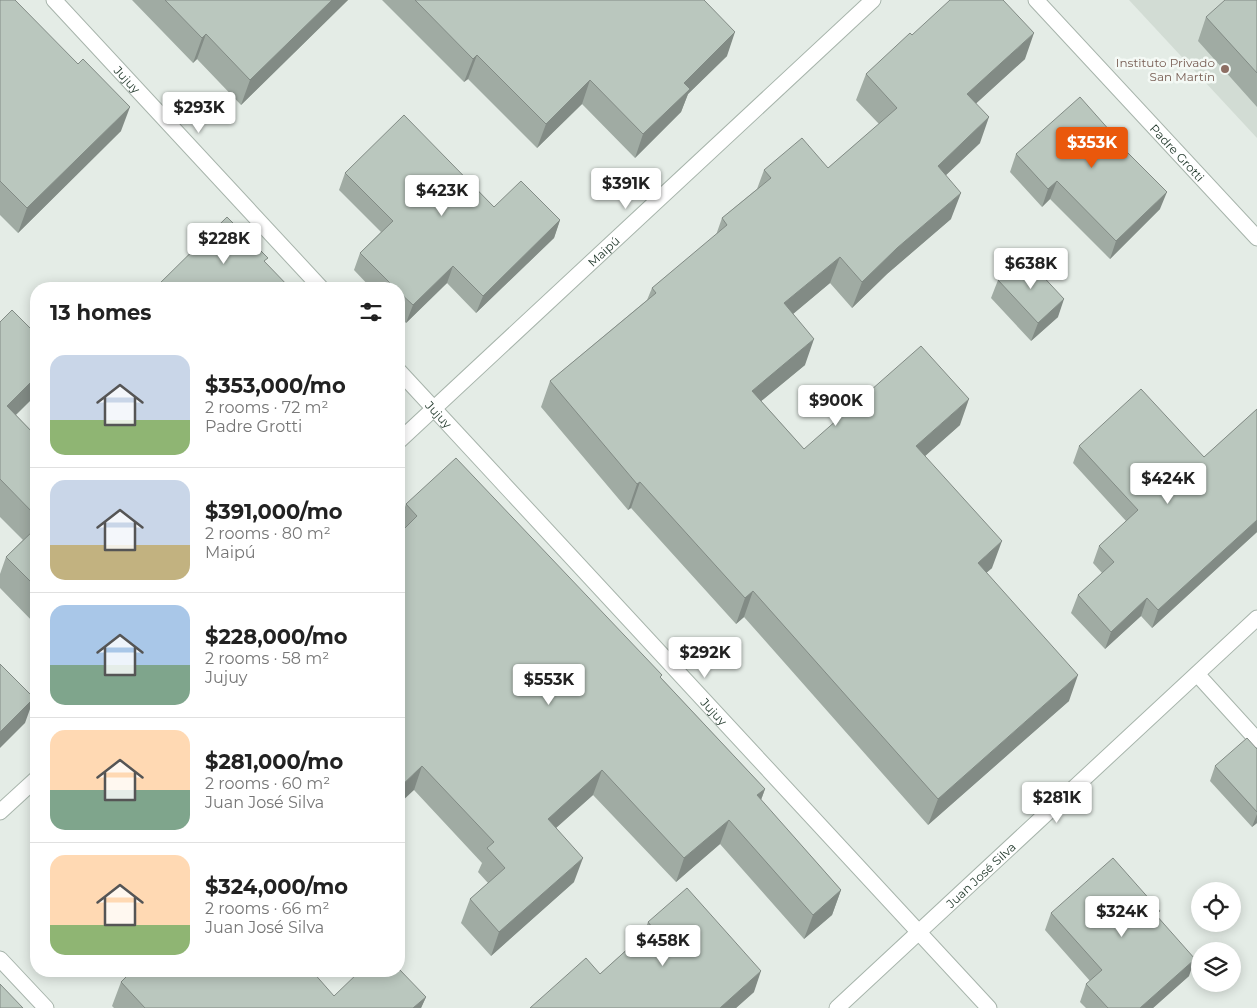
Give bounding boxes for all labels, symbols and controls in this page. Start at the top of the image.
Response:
place label: Instituto Privado San Martín [1116,55,1215,84]
street label: Jujuy [110,62,144,96]
marker: Instituto Privado San Martín [1219,63,1231,75]
pin: $293K [164,92,234,134]
text: $293K [174,98,225,117]
street label: Padre Grotti [1147,121,1208,184]
pin: $353K [1057,126,1127,169]
text: $353K [1067,133,1117,152]
pin: $391K [591,168,661,210]
pin: $423K [407,174,477,217]
text: $391K [602,174,650,193]
text: $423K [416,181,468,200]
pin: $228K [189,222,259,265]
text: $228K [198,229,250,248]
street label: Maipú [584,233,622,269]
pin: $638K [996,248,1066,290]
text: $638K [1005,254,1057,273]
icon: filters [357,298,385,326]
text: 13 homes [50,300,151,325]
text: $353,000/mo [205,373,346,398]
icon: home [90,375,150,435]
pin: $900K [801,384,871,427]
text: $900K [809,391,863,410]
street label: Jujuy [422,397,456,431]
text: 2 rooms · 72 m² [205,398,328,417]
text: Padre Grotti [205,417,302,436]
pin: $424K [1133,462,1203,505]
text: $424K [1141,469,1195,488]
text: $391,000/mo [205,499,343,524]
icon: home [90,500,150,560]
text: 2 rooms · 80 m² [205,524,331,543]
text: Maipú [205,543,256,562]
text: $228,000/mo [205,624,348,649]
icon: home [90,625,150,685]
pin: $292K [670,636,740,679]
text: $292K [679,643,731,662]
text: 2 rooms · 58 m² [205,649,329,668]
pin: $553K [514,664,584,706]
text: Jujuy [205,668,248,687]
text: $553K [524,670,574,689]
street label: Jujuy [697,694,731,729]
text: $281,000/mo [205,749,343,774]
icon: home [90,750,150,810]
text: 2 rooms · 60 m² [205,774,330,793]
pin: $281K [1022,782,1092,824]
text: $281K [1033,788,1081,807]
text: Juan José Silva [205,793,324,812]
street label: Juan José Silva [942,839,1019,911]
text: $324,000/mo [205,874,348,899]
icon: home [90,875,150,935]
map controls [1191,882,1241,992]
button: locate [1191,882,1241,932]
pin: $324K [1087,896,1157,938]
text: 2 rooms · 66 m² [205,899,329,918]
text: $324K [1096,902,1148,921]
text: Juan José Silva [205,918,324,937]
pin: $458K [628,924,698,967]
text: $458K [636,931,690,950]
button: layers [1191,942,1241,992]

